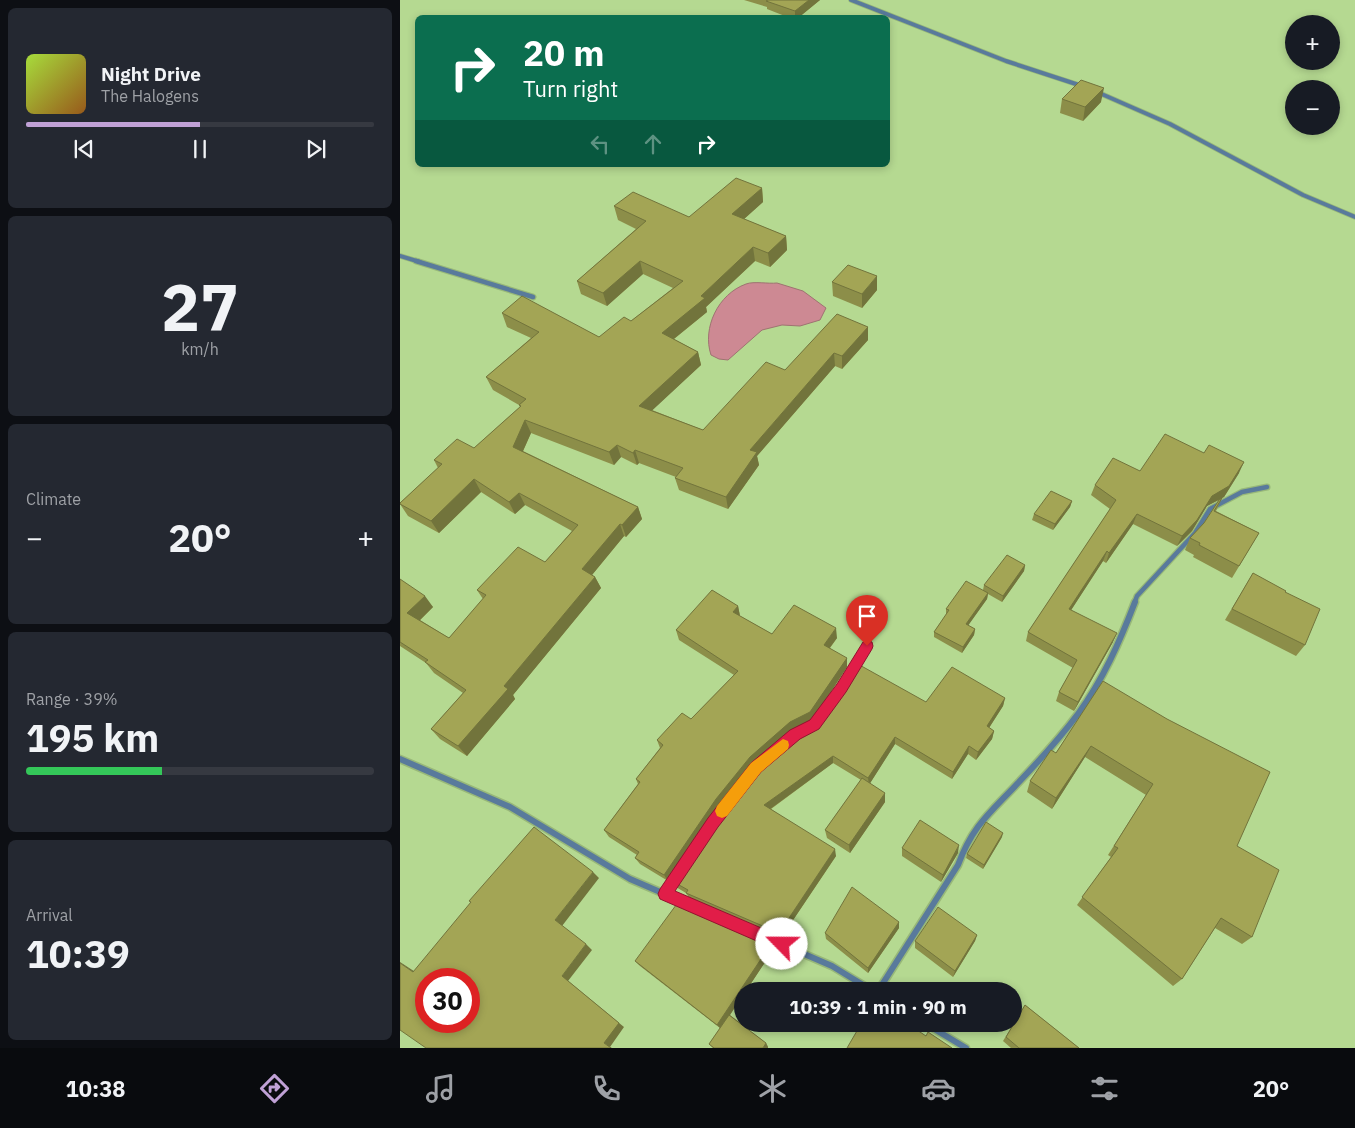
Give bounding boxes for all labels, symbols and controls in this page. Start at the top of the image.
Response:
map controls [1285,15,1340,135]
button: + [1285,15,1340,70]
text: 20 m [523,30,605,76]
icon: right [440,35,505,100]
text: Night Drive [101,62,201,86]
text: Turn right [523,74,618,103]
button: − [1285,80,1340,135]
text: The Halogens [101,86,199,106]
icon: left [586,130,614,158]
icon: ahead [639,130,667,158]
icon: right [692,130,720,158]
icon: previous [70,135,98,163]
icon: pause [186,135,214,163]
icon: next [302,135,330,163]
text: 27 [161,264,239,349]
text: km/h [181,339,219,359]
text: Climate [26,489,81,509]
text: 20° [168,513,232,562]
text: − [26,519,43,556]
text: + [357,519,374,556]
pin [846,595,888,646]
icon: arrive [853,602,881,630]
text: Range · 39% [26,689,118,709]
text: 195 km [26,713,159,762]
text: Arrival [26,905,73,925]
position arrow [755,917,807,969]
text: 10:39 [26,929,130,978]
speed limit sign: 30 [415,968,480,1033]
text: 10:39 · 1 min · 90 m [789,995,967,1019]
icon: directions [257,1071,292,1106]
icon: music [423,1071,458,1106]
icon: phone [589,1071,624,1106]
icon: climate [755,1071,790,1106]
icon: car [921,1071,956,1106]
icon: filters [1087,1071,1122,1106]
text: 10:38 [66,1074,126,1103]
text: 20° [1253,1074,1289,1103]

